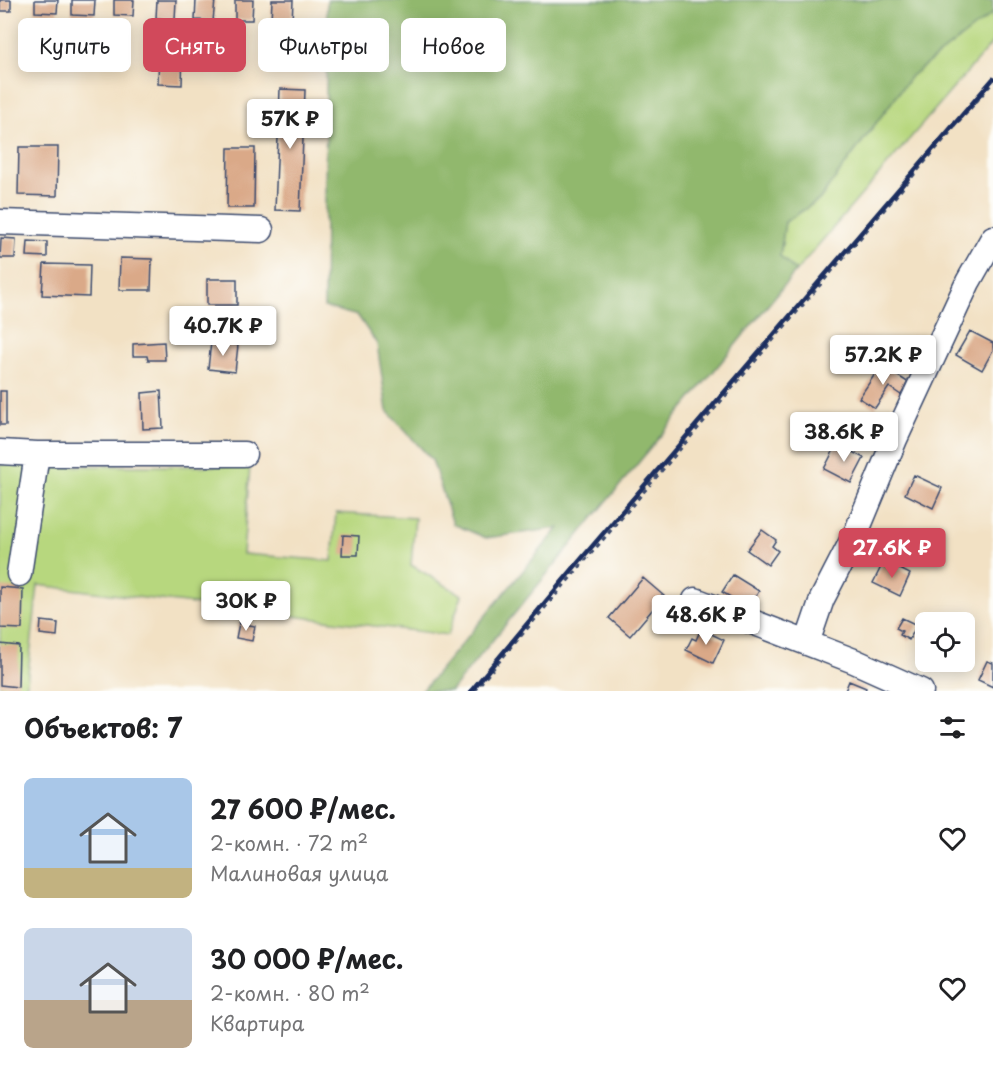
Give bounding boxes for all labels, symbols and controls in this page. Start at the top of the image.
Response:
chip: Купить [18,18,131,72]
chip: Снять [143,18,246,72]
chip: Фильтры [258,18,389,72]
chip: Новое [401,18,506,72]
pin: 57K ₽ [248,99,332,150]
text: 57K ₽ [261,103,319,133]
pin: 40.7K ₽ [168,306,278,357]
text: 40.7K ₽ [183,310,263,340]
pin: 57.2K ₽ [828,335,938,386]
text: 57.2K ₽ [844,339,922,369]
pin: 38.6K ₽ [789,412,899,463]
text: 38.6K ₽ [804,416,884,446]
pin: 27.6K ₽ [837,528,947,579]
text: 27.6K ₽ [853,532,931,562]
pin: 30K ₽ [204,581,288,632]
text: 30K ₽ [215,585,277,615]
pin: 48.6K ₽ [651,595,761,646]
text: 48.6K ₽ [666,599,746,629]
map controls [915,612,975,672]
button: locate [915,612,975,672]
text: Объектов: 7 [24,708,182,747]
icon: filters [936,711,969,744]
text: 27 600 ₽/мес. [210,789,396,828]
icon: home [72,802,144,874]
icon: heart [936,822,969,855]
text: 2-комн. · 72 m² [210,828,368,858]
text: Малиновая улица [210,858,388,888]
text: 30 000 ₽/мес. [210,939,403,978]
icon: home [72,952,144,1024]
icon: heart [936,972,969,1005]
text: 2-комн. · 80 m² [210,978,370,1008]
text: Квартира [210,1008,304,1038]

